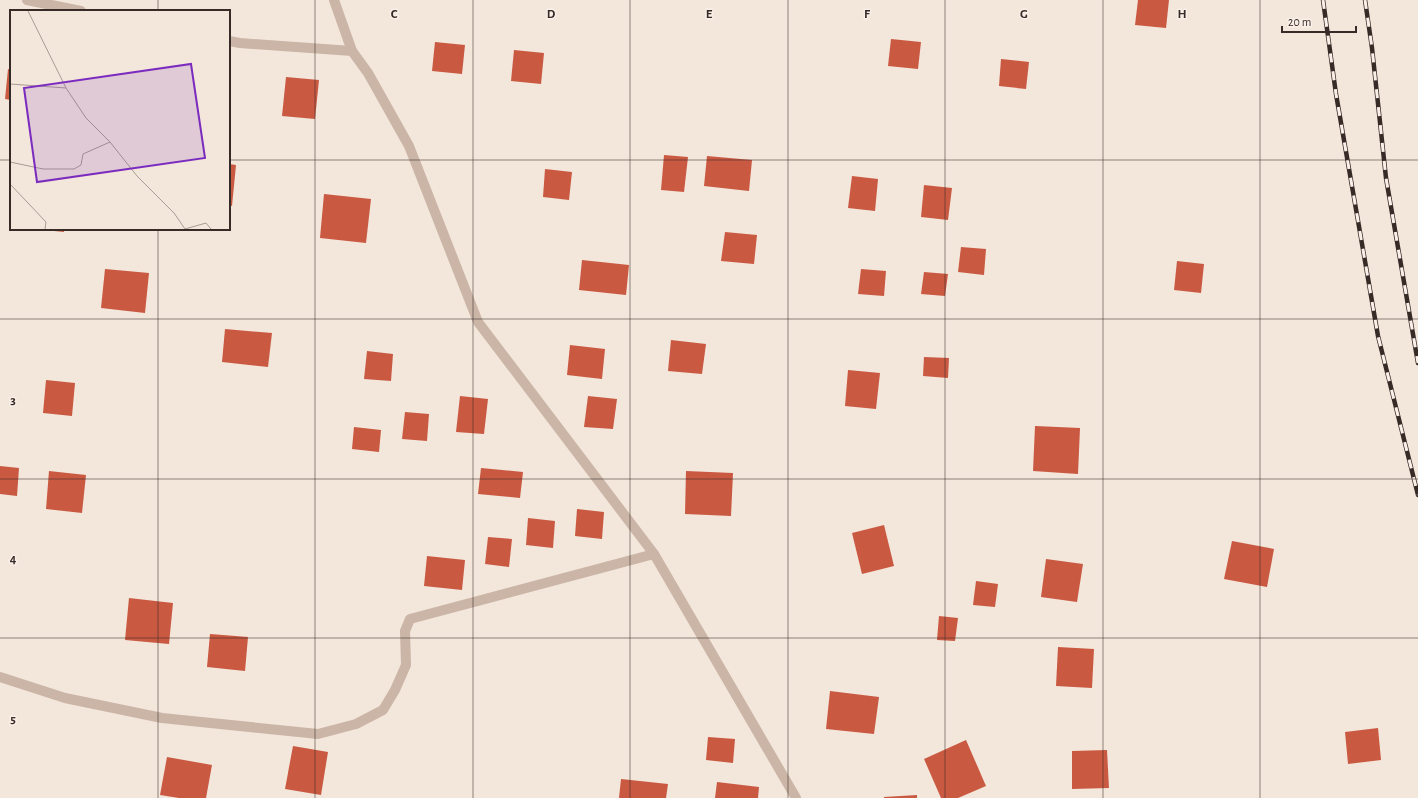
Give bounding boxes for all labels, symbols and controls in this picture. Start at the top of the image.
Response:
text: C [391,8,398,21]
text: D [547,8,556,21]
text: E [706,8,713,21]
text: F [864,8,871,21]
text: G [1020,8,1028,21]
text: H [1177,8,1187,21]
scale bar [1282,8,1356,34]
inset map [10,10,230,230]
text: 20 m [1288,16,1311,28]
text: 3 [10,394,16,407]
text: 4 [10,553,17,566]
text: 5 [10,713,16,726]

